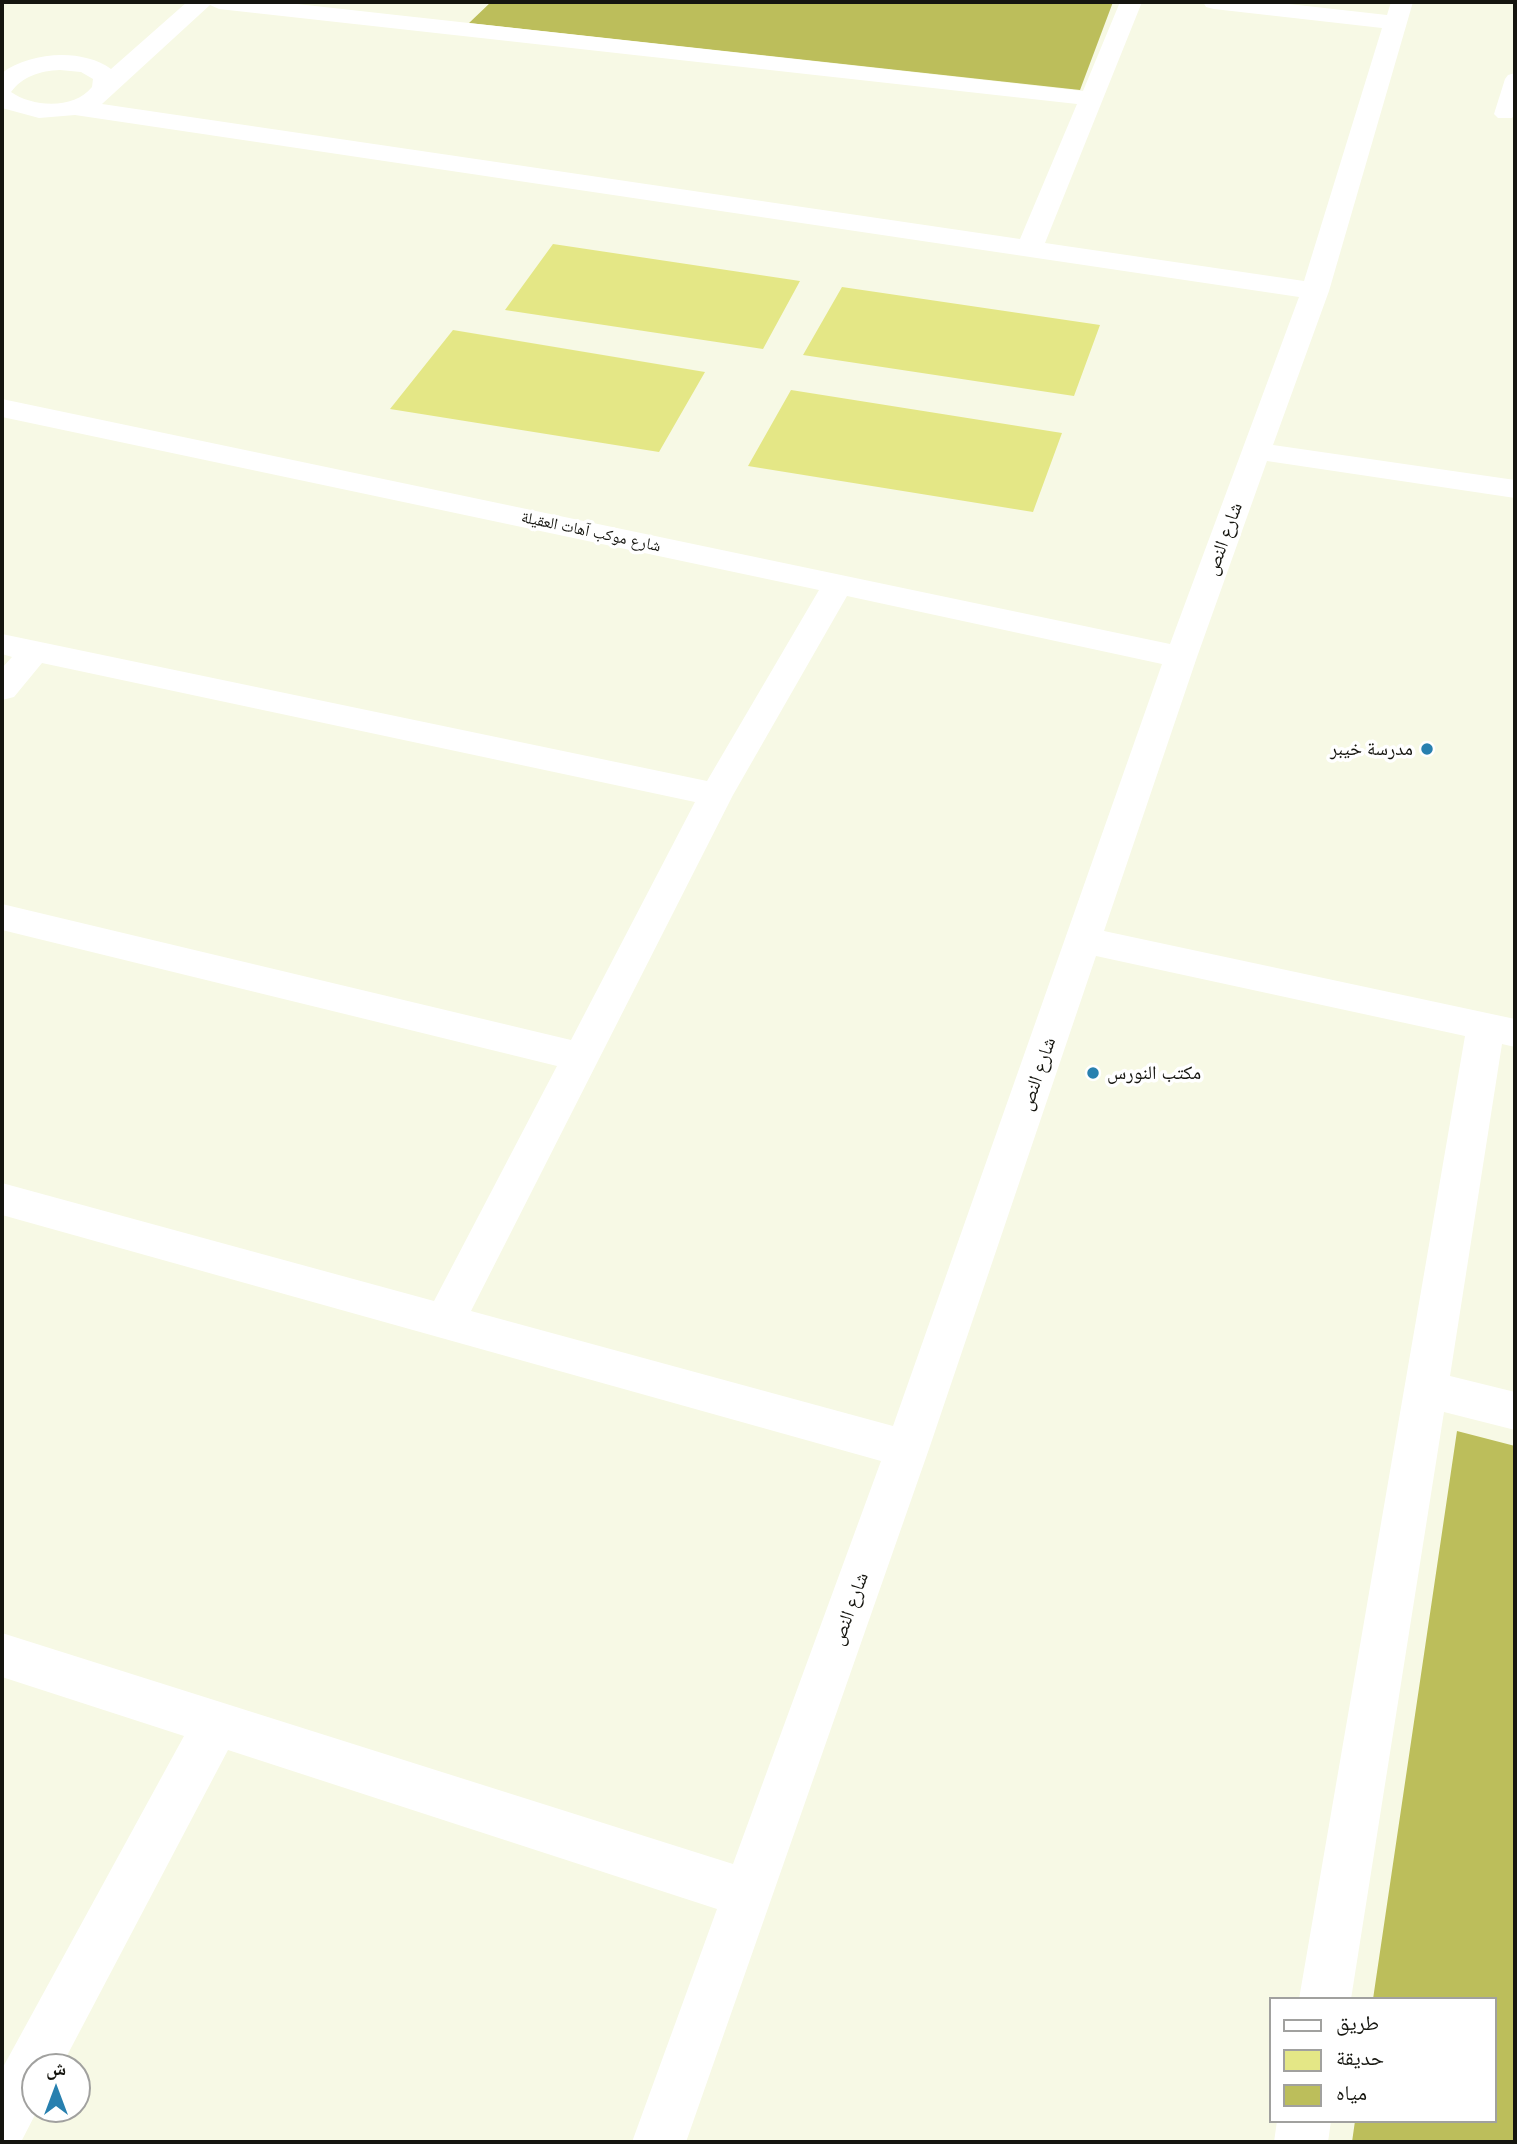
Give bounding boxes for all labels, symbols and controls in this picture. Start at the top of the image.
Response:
street label: شارع النص [1200,499,1248,579]
street label: شارع موكب آهات العقيلة [519,508,663,556]
place label: مدرسة خيبر [1330,738,1413,760]
marker: مدرسة خيبر [1419,741,1435,757]
street label: شارع النص [1015,1034,1061,1114]
place label: مكتب النورس [1107,1062,1201,1084]
marker: مكتب النورس [1085,1065,1101,1081]
street label: شارع النص [826,1569,874,1649]
legend [1268,1997,1496,2123]
text: طريق [1336,2011,1379,2035]
text: حديقة [1336,2046,1384,2070]
north arrow [21,2053,91,2123]
text: ش [46,2057,66,2080]
text: مياه [1336,2081,1367,2105]

